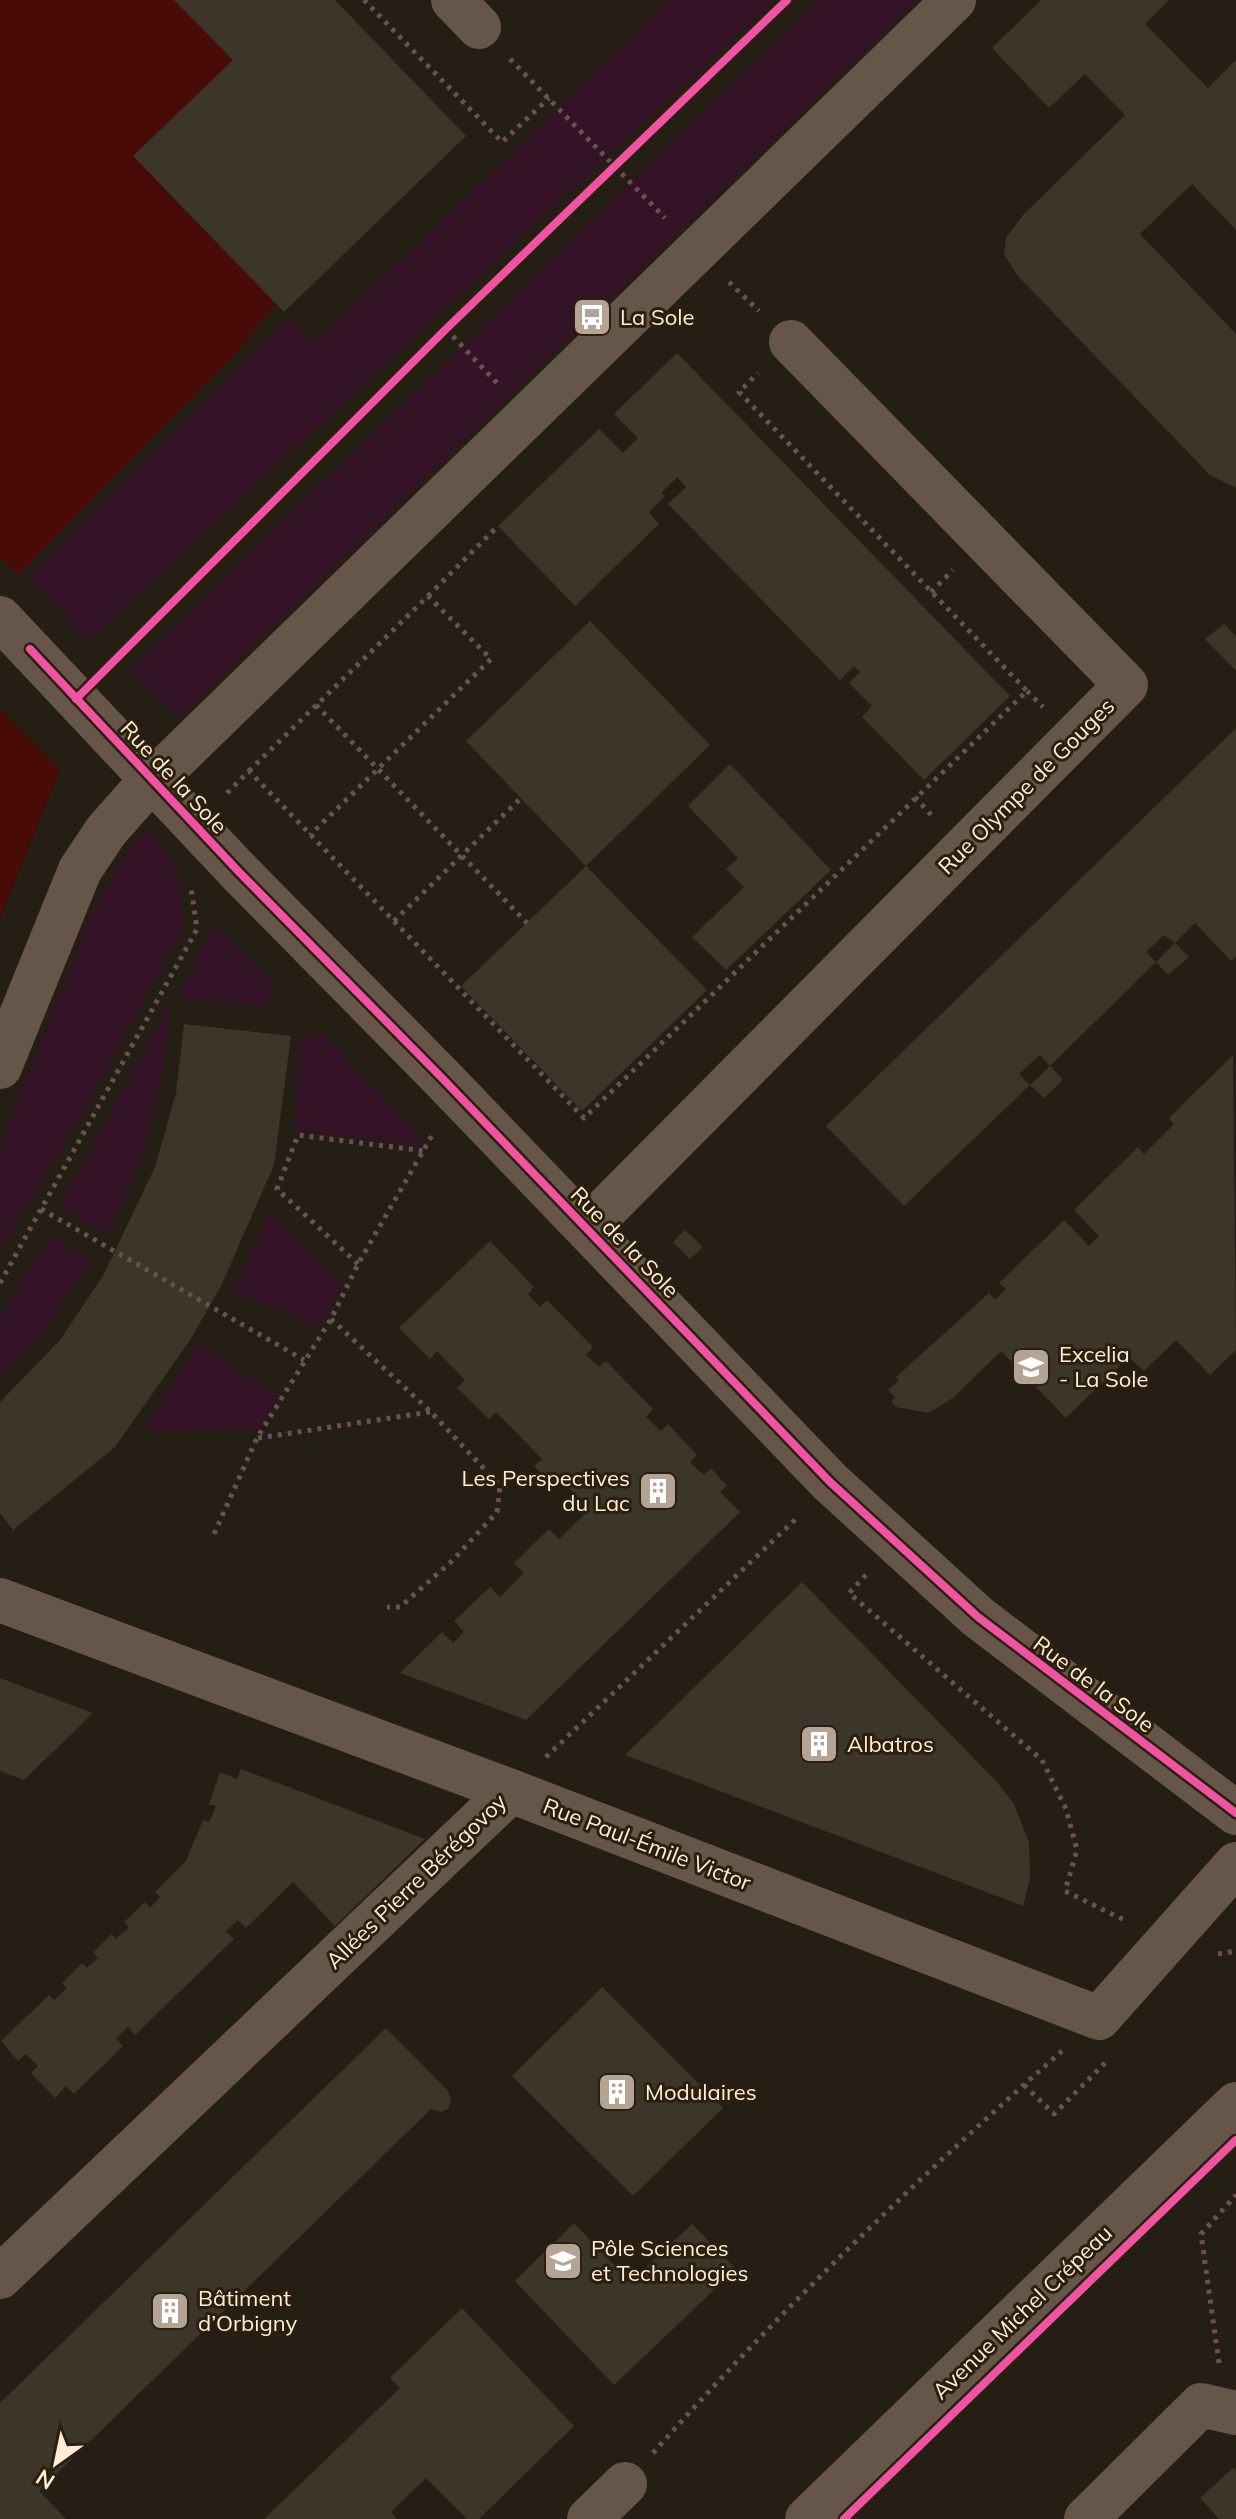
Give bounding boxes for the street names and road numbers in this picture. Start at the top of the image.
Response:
street label: Rue Olympe de Gouges [932,692,1120,880]
street label: Rue de la Sole [115,715,233,839]
street label: Rue de la Sole [565,1180,685,1304]
street label: Rue de la Sole [1028,1629,1160,1739]
street label: Allées Pierre Bérégovoy [320,1787,512,1975]
street label: Rue Paul-Émile Victor [539,1792,755,1897]
street label: Avenue Michel Crépeau [926,2219,1118,2405]

